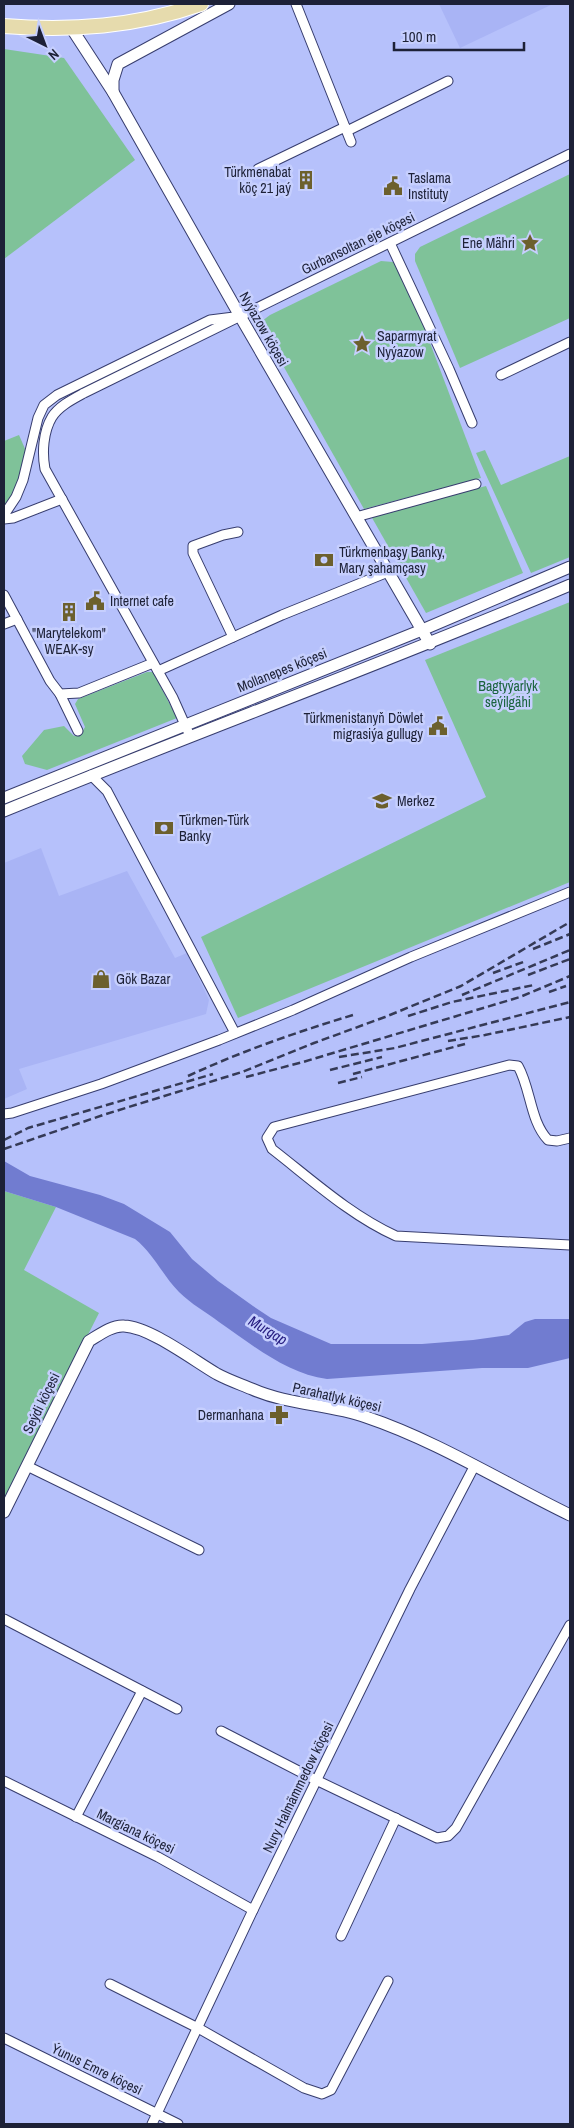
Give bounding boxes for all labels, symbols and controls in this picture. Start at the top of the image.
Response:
north arrow [20,20,70,70]
scale bar [394,20,524,52]
text: 100 m [402,26,436,47]
text: N [45,45,63,64]
place label: Türkmenabat köç 21 jaý [224,163,291,197]
building icon: Türkmenabat köç 21 jaý [295,169,317,191]
place label: Taslama Instituty [408,169,452,203]
public building icon: Taslama Instituty [382,175,404,197]
street label: Gurbansoltan eje köçesi [298,208,418,278]
place icon: Ene Mähri [519,232,541,254]
place label: Ene Mähri [462,234,515,252]
street label: Nyýazow köçesi [235,289,293,369]
place label: Saparmyrat Nyýazow [377,327,436,361]
place icon: Saparmyrat Nyýazow [351,333,373,355]
place label: Türkmenbaşy Banky, Mary şahamçasy [339,543,445,577]
bank icon: Türkmenbaşy Banky, Mary şahamçasy [313,549,335,571]
public building icon: Internet cafe [84,590,106,612]
place label: Internet cafe [110,592,174,610]
building icon: "Marytelekom" WEAK-sy [58,601,80,623]
place label: "Marytelekom" WEAK-sy [32,624,106,658]
street label: Mollanepes köçesi [235,644,329,696]
park label: Bagtyýarlyk seýilgähi [478,677,538,711]
place label: Türkmenistanyň Döwlet migrasiýa gullugy [303,709,423,743]
public building icon: Türkmenistanyň Döwlet migrasiýa gullugy [427,715,449,737]
school or university icon: Merkez [371,790,393,812]
place label: Merkez [397,792,435,810]
place label: Türkmen-Türk Banky [179,811,249,845]
bank icon: Türkmen-Türk Banky [153,817,175,839]
shop icon: Gök Bazar [90,968,112,990]
place label: Gök Bazar [116,970,170,988]
water label: Murgap [245,1310,291,1350]
street label: Seýdi köçesi [19,1370,63,1436]
street label: Parahatlyk köçesi [291,1378,383,1416]
pharmacy icon: Dermanhana [268,1404,290,1426]
place label: Dermanhana [198,1406,265,1424]
street label: Nury Halmämmedow köçesi [258,1719,338,1855]
street label: Margiana köçesi [94,1804,178,1858]
street label: Ýunus Emre köçesi [49,2039,145,2099]

